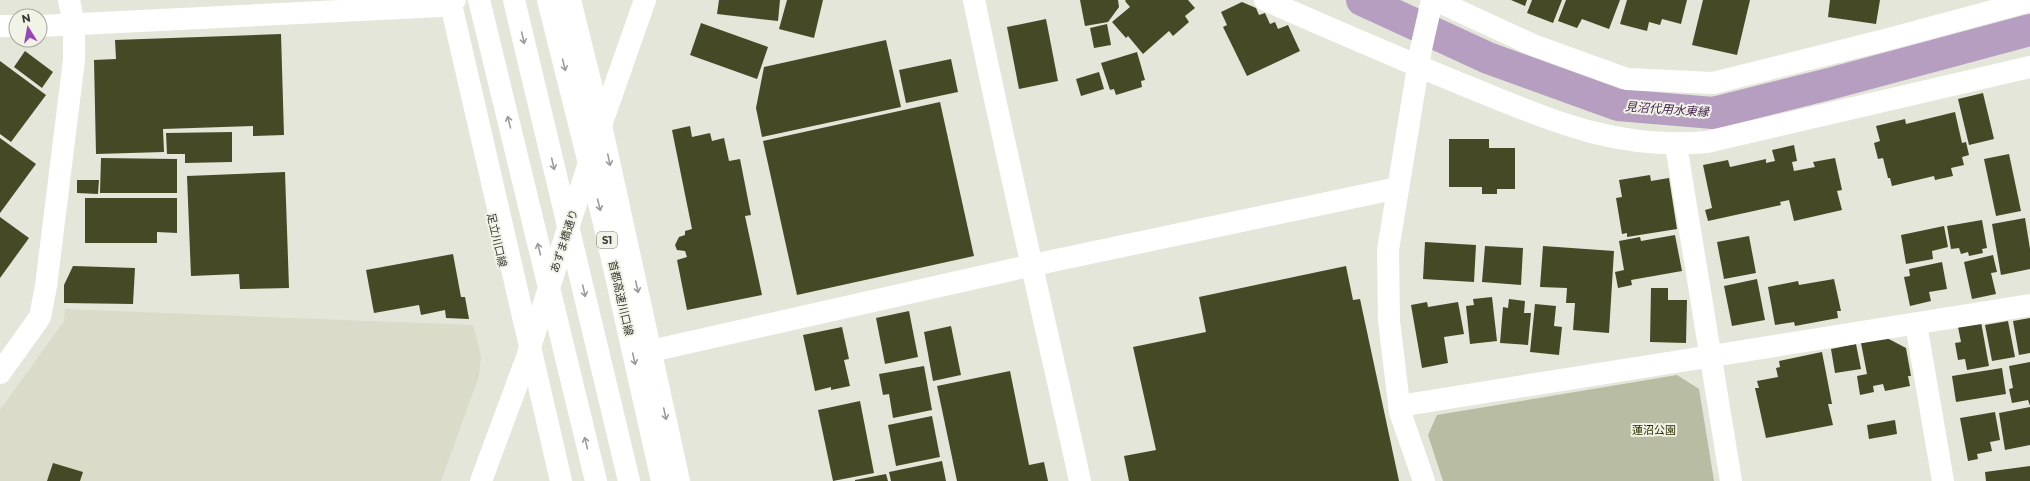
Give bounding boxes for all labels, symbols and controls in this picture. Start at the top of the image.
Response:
north arrow [8,8,48,48]
text: N [20,10,32,26]
one-way arrow [520,31,527,44]
one-way arrow [561,58,569,71]
water label: 見沼代用水東縁 [1625,99,1711,120]
one-way arrow [504,116,512,129]
one-way arrow [606,153,614,166]
one-way arrow [550,158,558,171]
one-way arrow [596,198,603,211]
street label: あずま橋通り [547,207,581,275]
street label: 足立川口線 [484,212,510,268]
road number: S1 [597,232,617,248]
one-way arrow [535,243,543,256]
street label: 首都高速川口線 [606,259,636,337]
one-way arrow [633,280,641,293]
one-way arrow [580,284,588,297]
one-way arrow [631,352,639,365]
one-way arrow [661,407,669,420]
park label: 蓮沼公園 [1632,423,1676,437]
one-way arrow [582,437,590,450]

